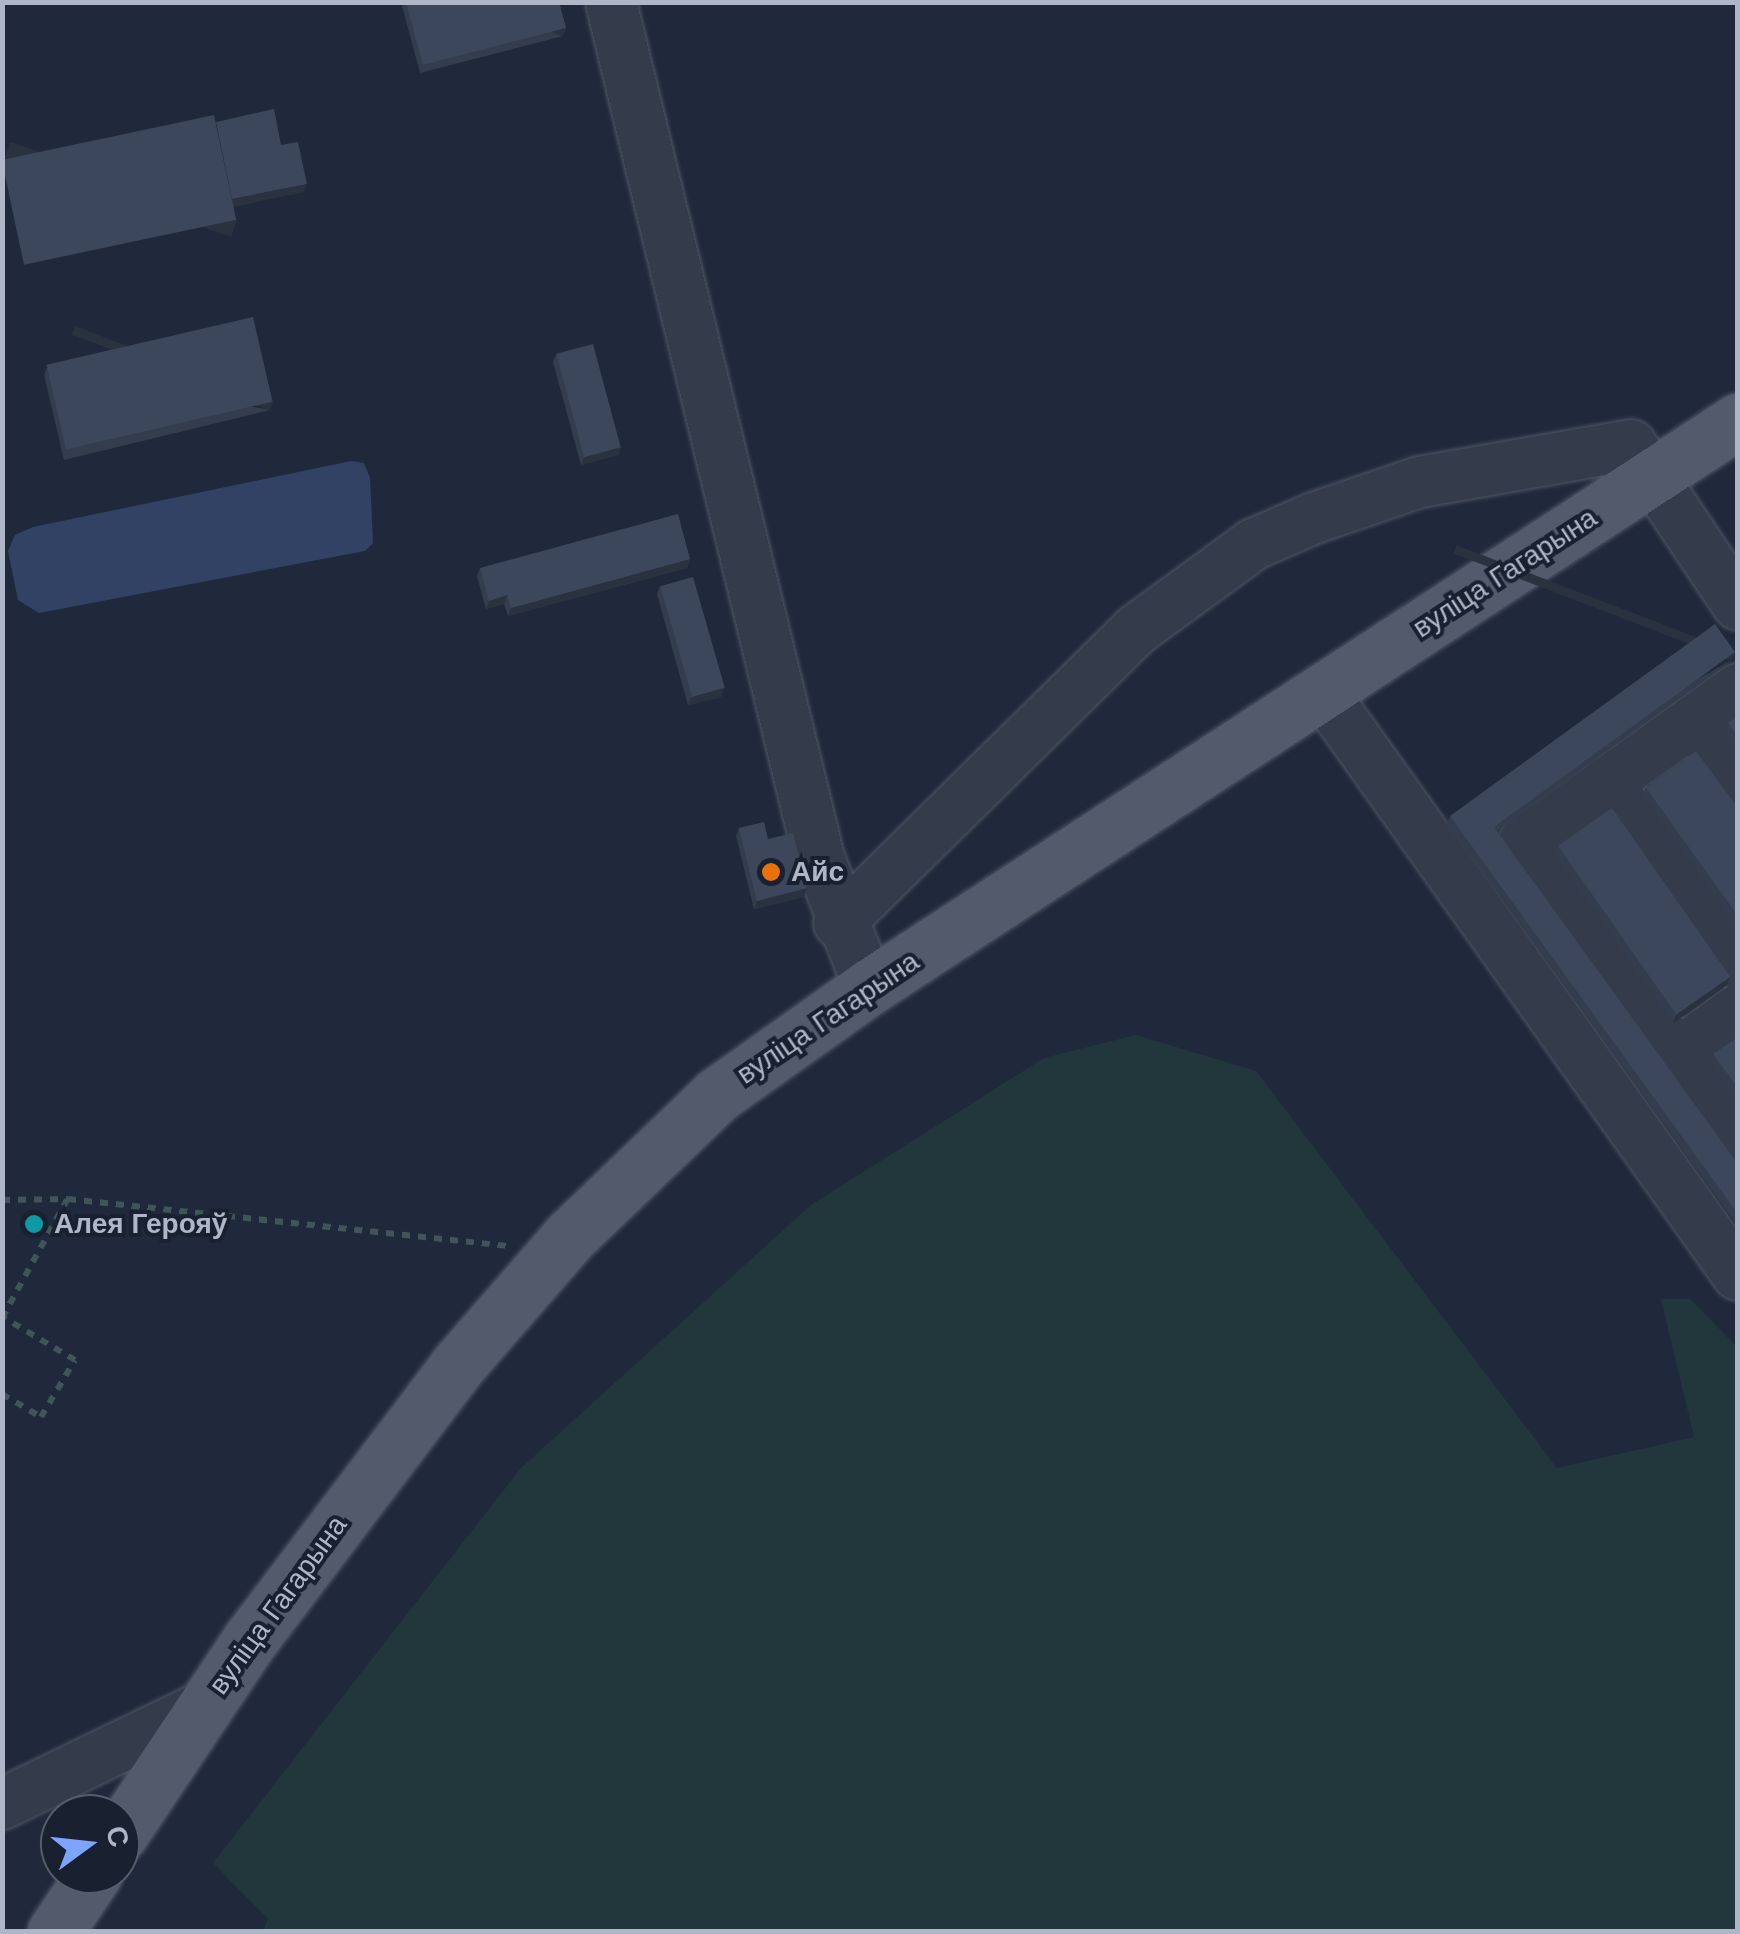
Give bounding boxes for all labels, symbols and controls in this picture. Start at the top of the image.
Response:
street label: вуліца Гагарына [1407,501,1603,645]
place label: Айс [791,855,844,889]
marker: Айс [760,861,782,883]
street label: вуліца Гагарына [731,945,925,1091]
place label: Алея Герояў [54,1207,227,1241]
marker: Алея Герояў [23,1213,45,1235]
street label: вуліца Гагарына [202,1509,354,1701]
north arrow [40,1794,140,1894]
text: С [99,1823,136,1851]

